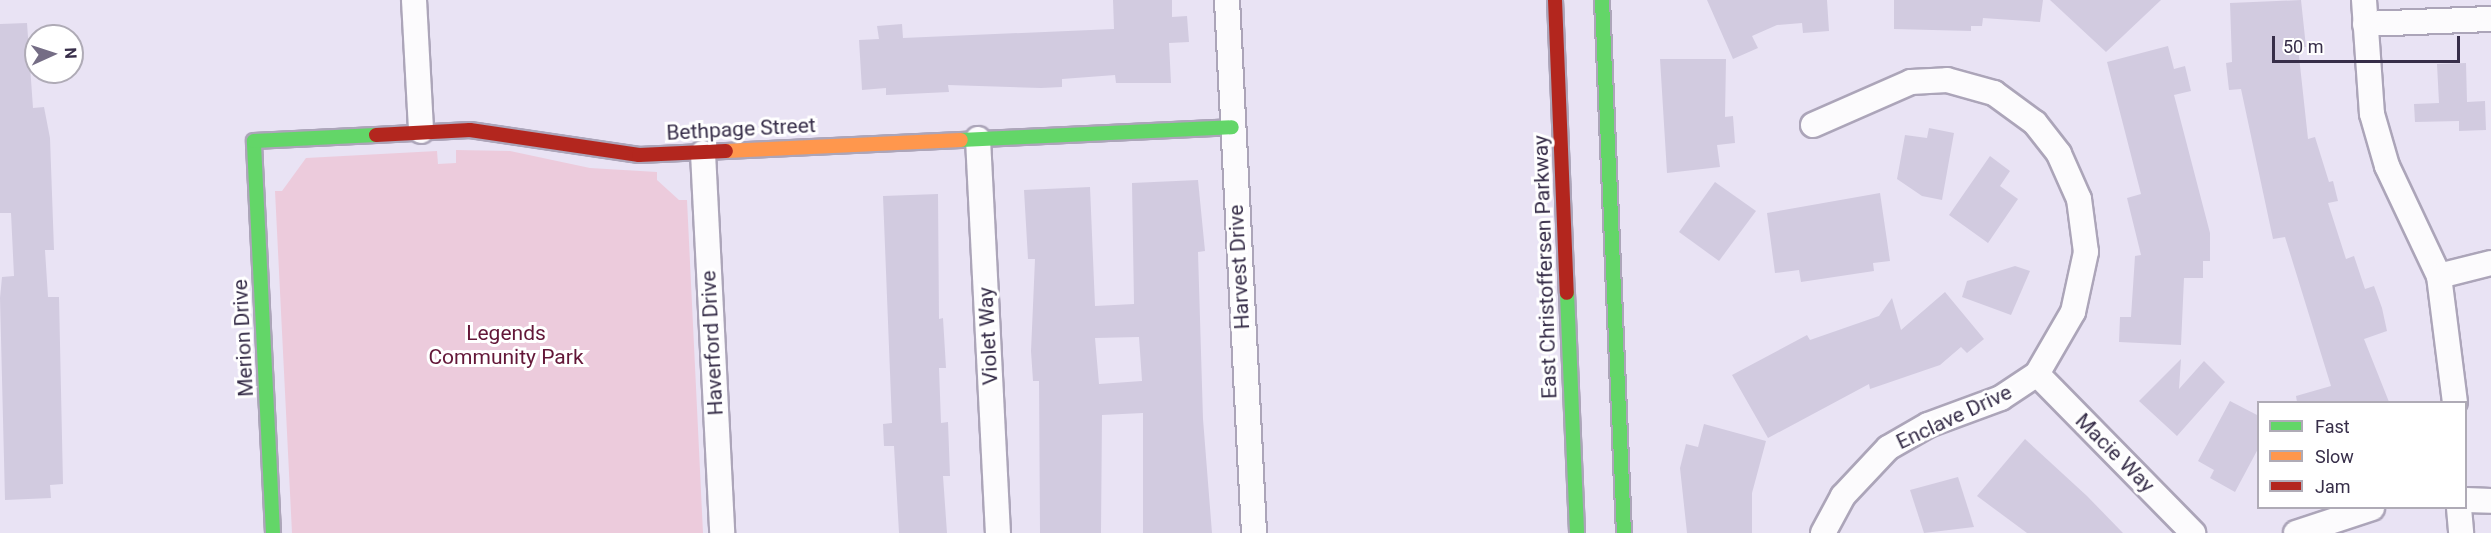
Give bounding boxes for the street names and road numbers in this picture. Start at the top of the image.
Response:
street label: Bethpage Street [666,113,816,145]
street label: East Christoffersen Parkway [1528,135,1562,399]
street label: Harvest Drive [1223,204,1255,330]
street label: Haverford Drive [696,270,728,416]
street label: Merion Drive [227,279,259,397]
street label: Violet Way [973,286,1003,386]
street label: Enclave Drive [1892,379,2016,455]
street label: Macie Way [2070,408,2160,498]

